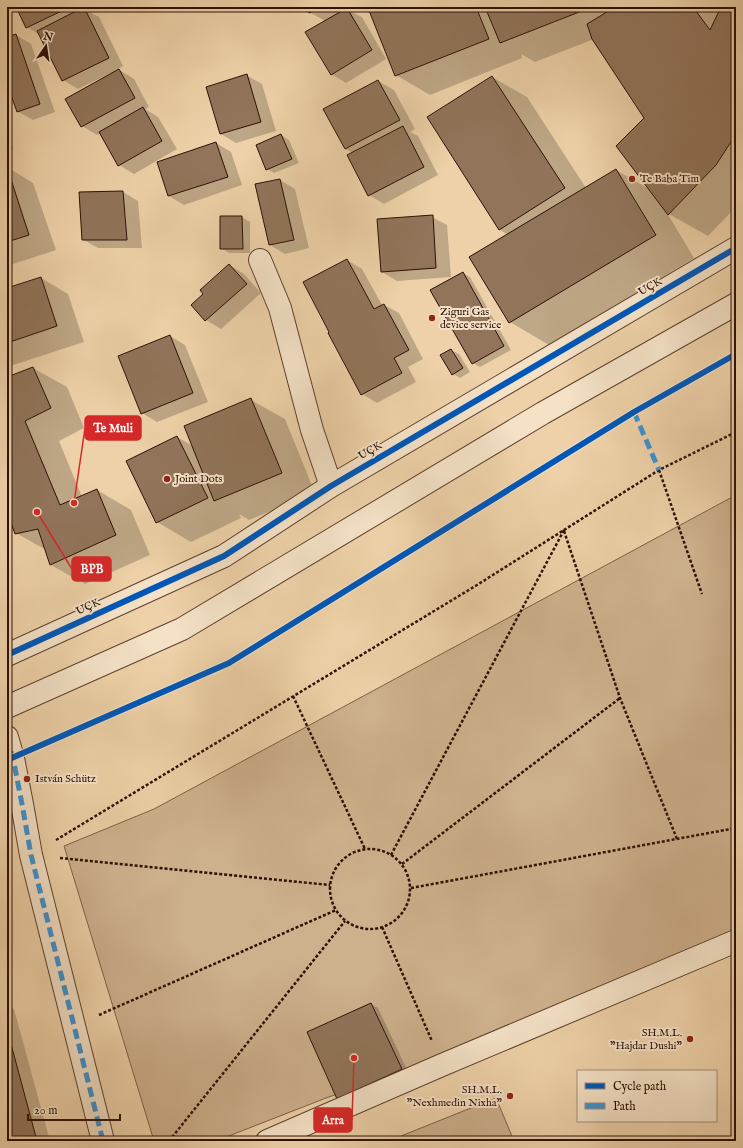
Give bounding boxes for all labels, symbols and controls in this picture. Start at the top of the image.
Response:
north arrow [26,26,66,66]
text: N [41,29,55,45]
place label: Te Baba Tim [640,172,700,186]
marker: Te Baba Tim [627,174,637,184]
street label: UÇK [636,274,665,299]
place label: Ziguri Gas device service [440,305,501,332]
marker: Ziguri Gas device service [427,313,437,323]
callout: Te Muli [85,416,141,440]
text: Te Muli [92,421,134,436]
street label: UÇK [356,438,385,463]
place label: Joint Dots [173,472,223,486]
marker: Joint Dots [162,474,172,484]
callout: BPB [72,557,111,581]
text: BPB [81,562,103,577]
street label: UÇK [74,595,103,619]
place label: István Schütz [35,772,96,786]
marker: István Schütz [22,774,32,784]
place label: SH.M.L. "Hajdar Dushi" [610,1026,682,1053]
marker: SH.M.L. "Hajdar Dushi" [685,1034,695,1044]
legend [577,1070,717,1122]
text: Cycle path [613,1079,667,1095]
place label: SH.M.L. "Nexhmedin Nixha" [407,1083,503,1110]
marker: SH.M.L. "Nexhmedin Nixha" [505,1091,515,1101]
scale bar [28,1096,120,1122]
text: Path [613,1099,636,1114]
text: 20 m [34,1103,57,1118]
callout: Arra [314,1108,352,1132]
text: Arra [321,1113,345,1128]

